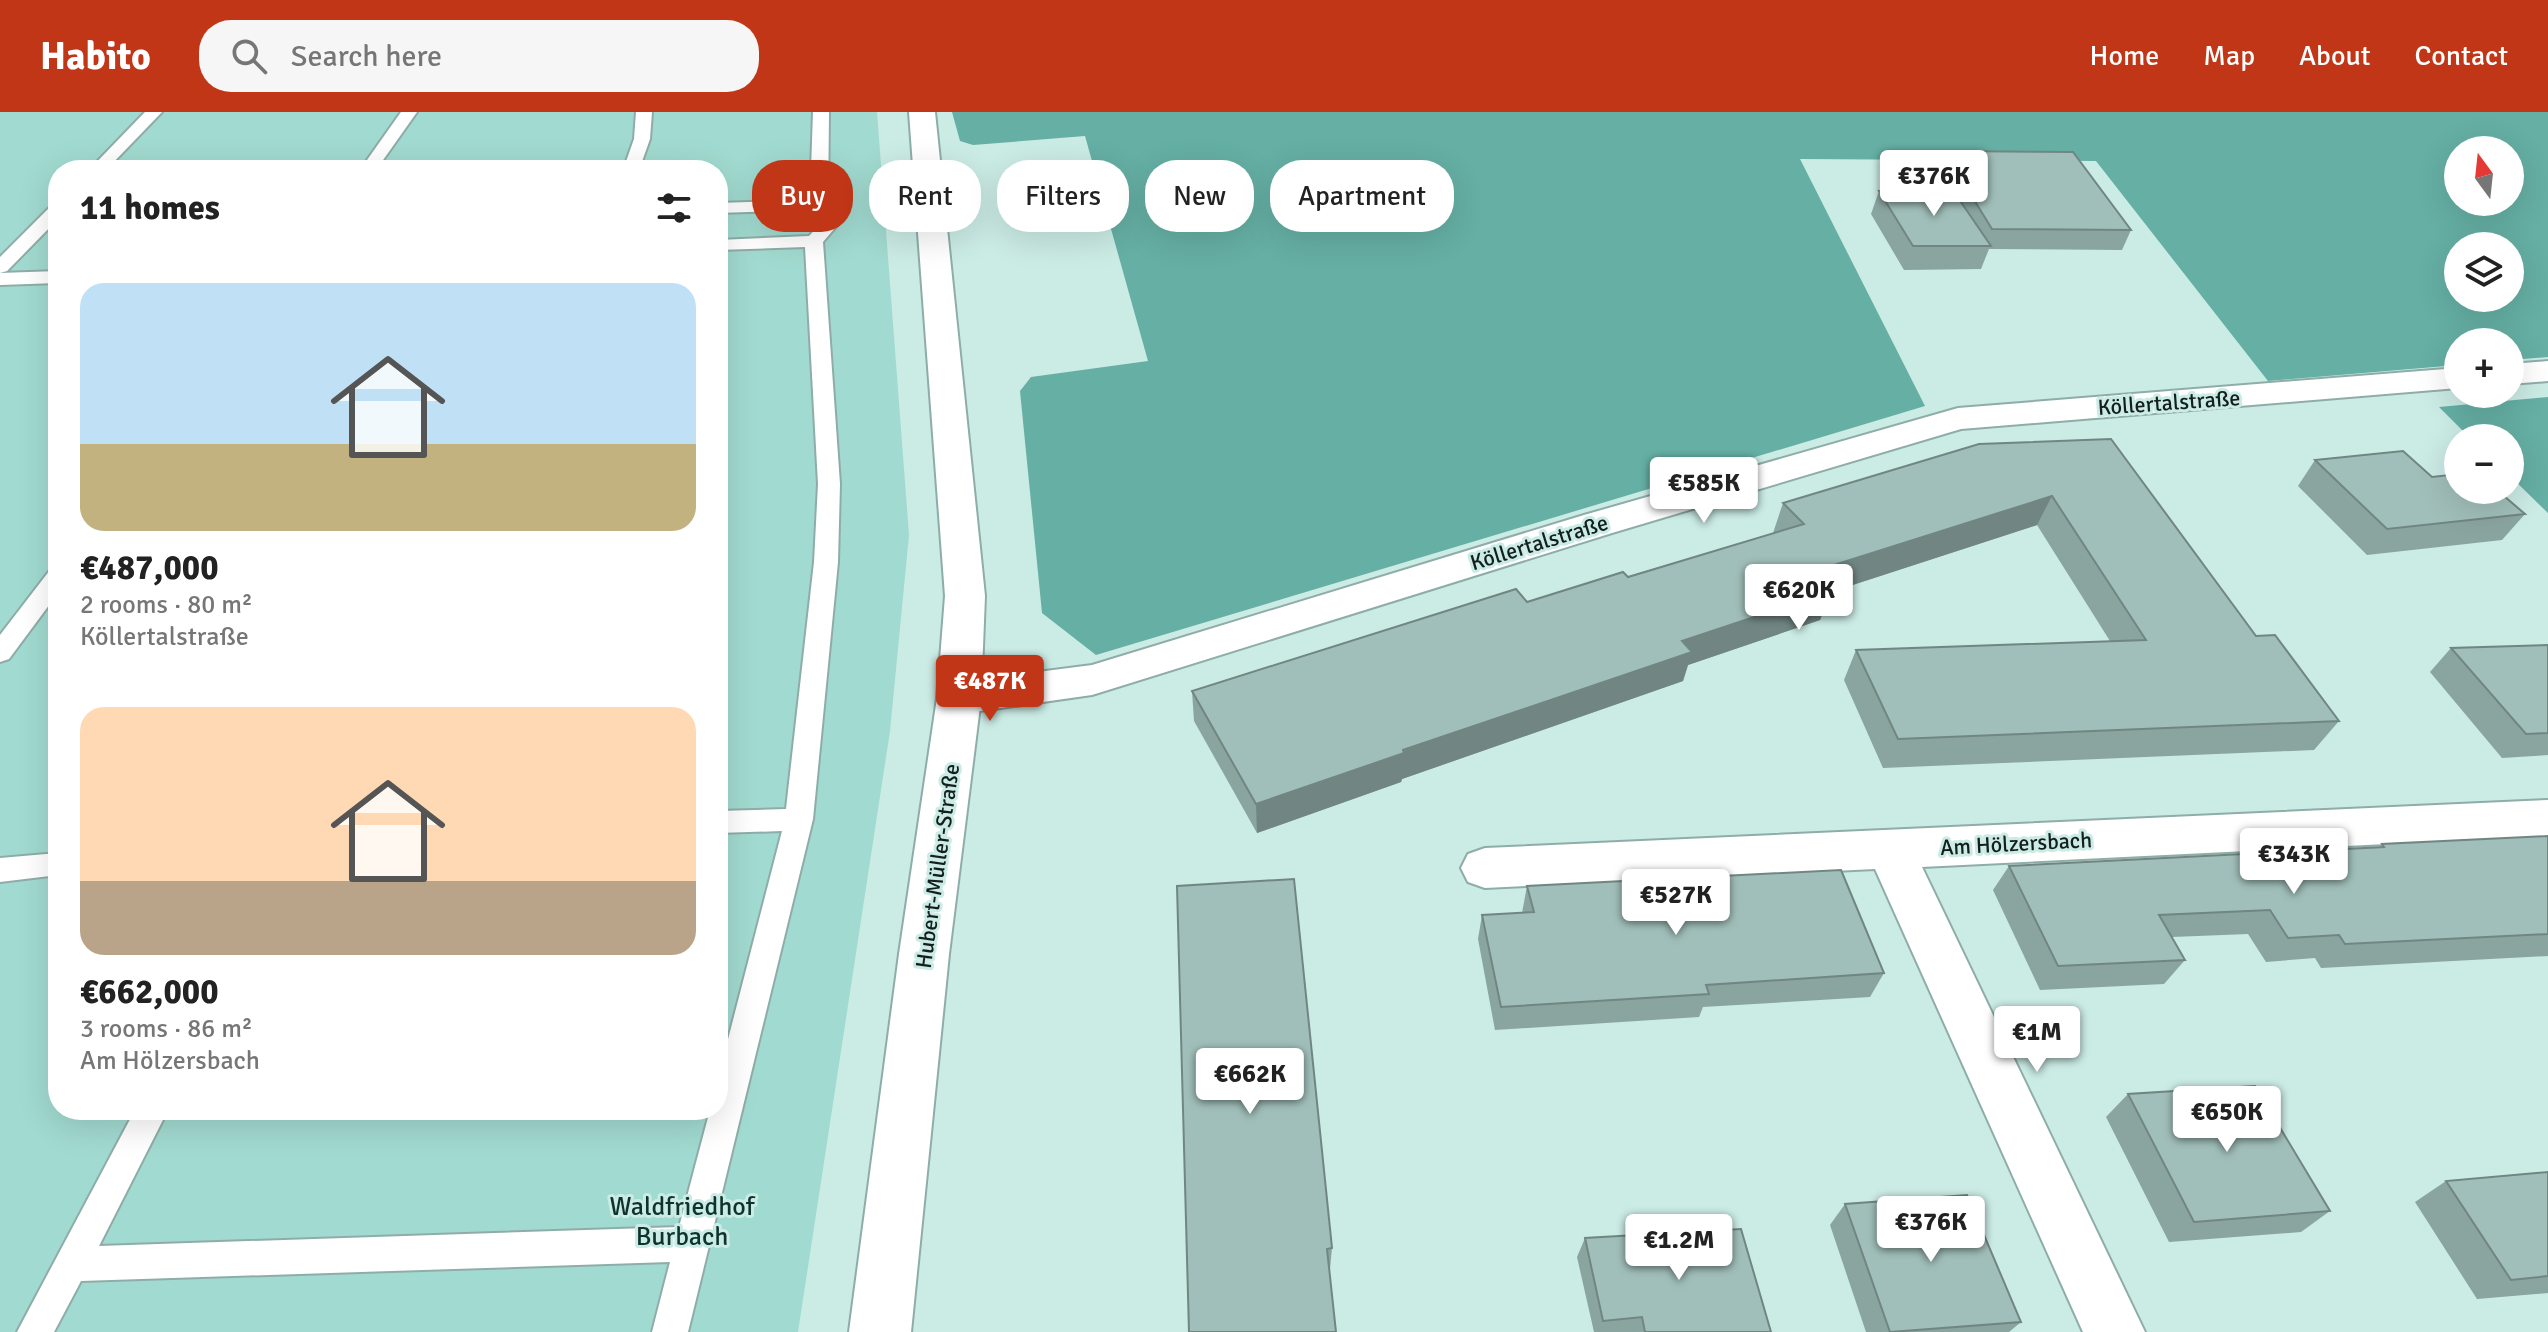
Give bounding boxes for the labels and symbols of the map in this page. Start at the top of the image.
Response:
north arrow [2444,136,2524,216]
pin: €376K [1878,150,1990,218]
street label: Köllertalstraße [2097,384,2241,421]
pin: €585K [1648,457,1760,525]
street label: Köllertalstraße [1467,509,1611,576]
pin: €620K [1743,564,1855,632]
pin: €487K [934,655,1046,723]
street label: Hubert-Müller-Straße [910,762,965,970]
street label: Am Hölzersbach [1939,826,2093,861]
pin: €343K [2238,828,2350,896]
pin: €527K [1620,869,1732,937]
pin: €1M [1998,1006,2076,1074]
pin: €662K [1194,1048,1306,1116]
pin: €650K [2171,1086,2283,1154]
park label: Waldfriedhof Burbach [610,1191,756,1253]
pin: €376K [1875,1196,1987,1264]
pin: €1.2M [1623,1214,1735,1282]

